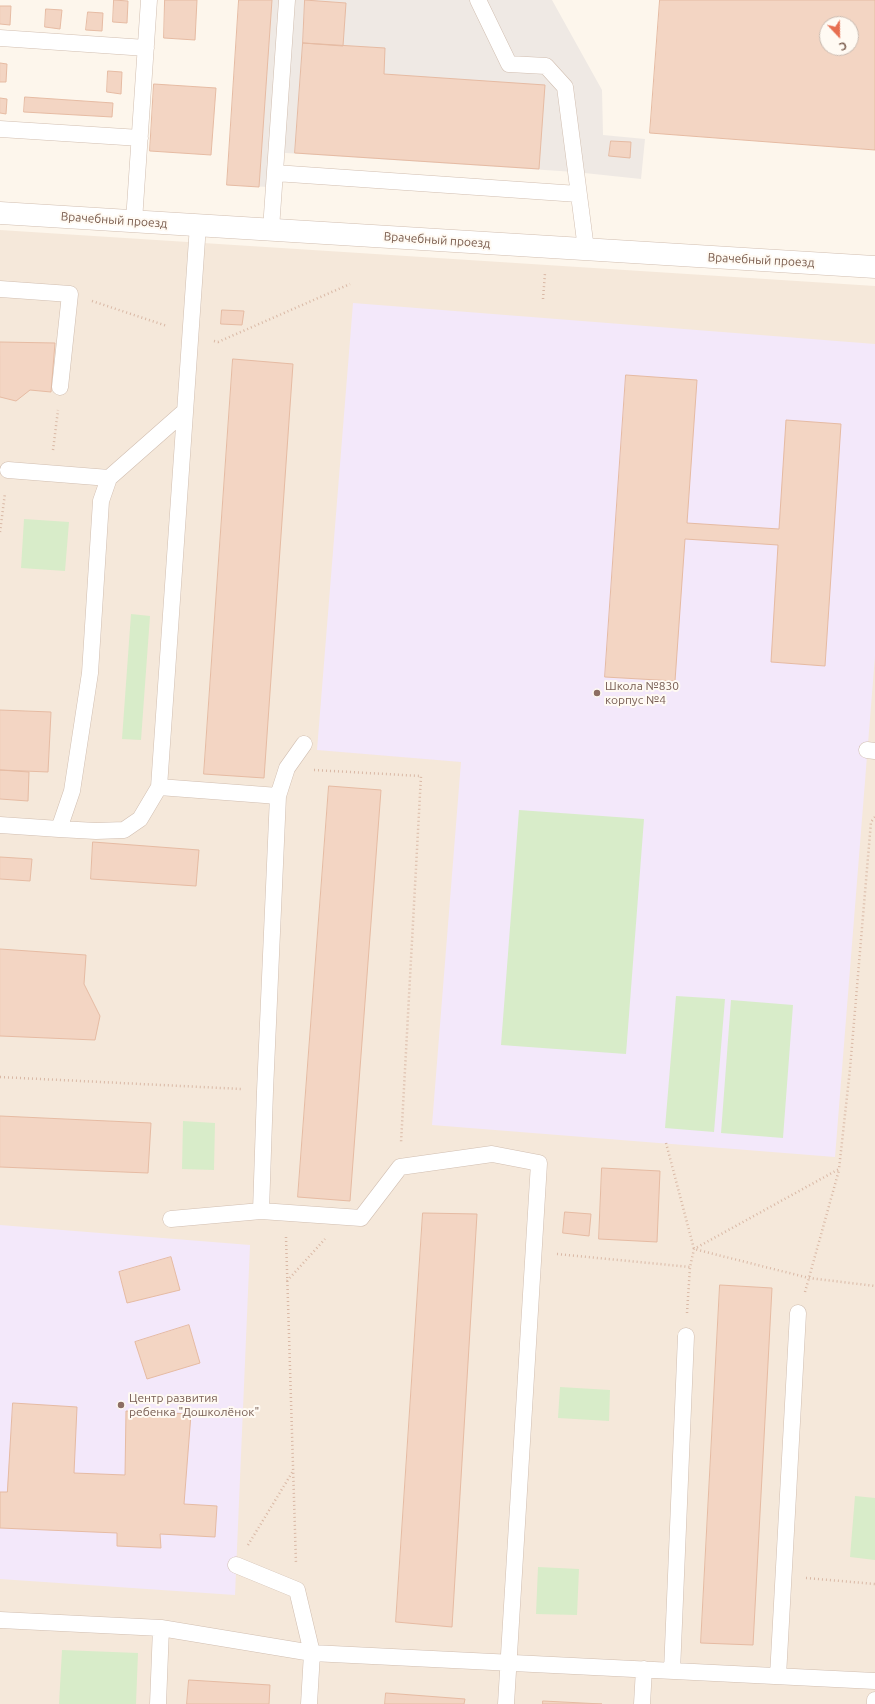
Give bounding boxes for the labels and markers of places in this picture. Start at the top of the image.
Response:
place label: Школа №830 корпус №4 [605,679,679,707]
marker: Школа №830 корпус №4 [592,688,602,698]
place label: Центр развития ребенка "Дошколёнок" [129,1391,259,1419]
marker: Центр развития ребенка "Дошколёнок" [116,1400,126,1410]

